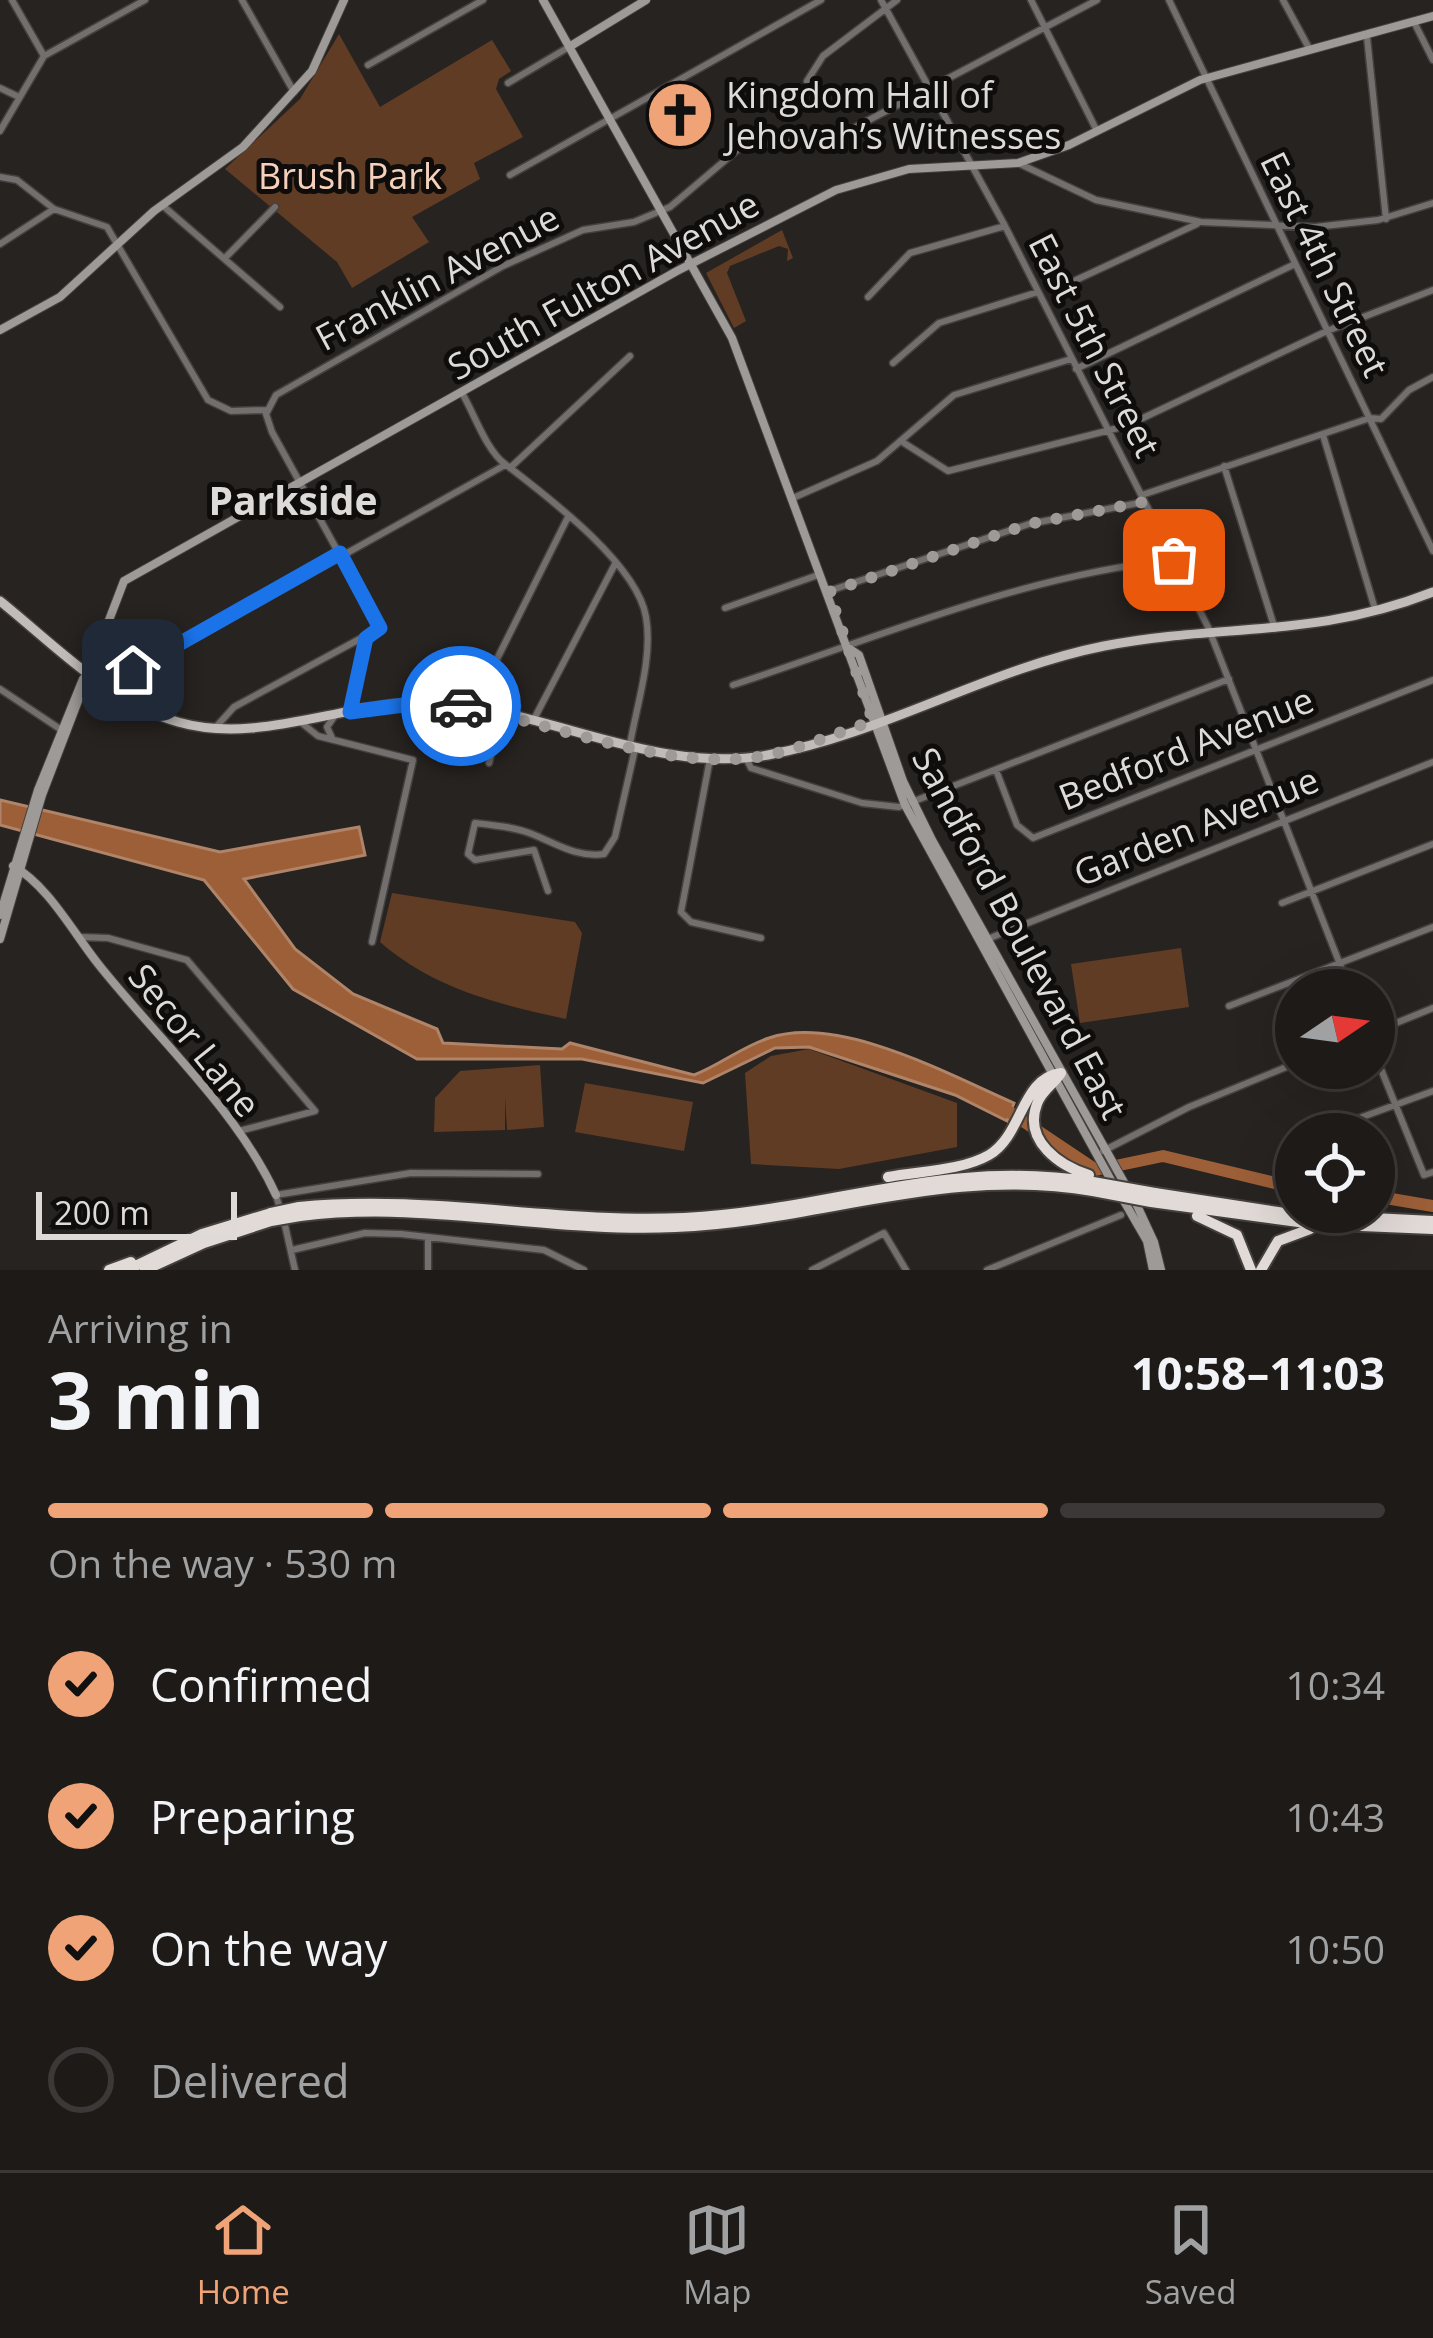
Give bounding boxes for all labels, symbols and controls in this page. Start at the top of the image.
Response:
place label: Kingdom Hall of Jehovah’s Witnesses [723,70,1061,160]
church icon: Kingdom Hall of Jehovah’s Witnesses [645,80,715,150]
street label: East 4th Street [1249,143,1401,385]
park label: Brush Park [258,151,442,200]
street label: South Fulton Avenue [439,179,767,391]
street label: Franklin Avenue [307,192,567,362]
street label: East 5th Street [1018,225,1172,465]
district label: Parkside [209,473,377,526]
pin [1123,509,1225,611]
icon: bag [1141,527,1207,593]
pin [82,619,184,721]
icon: home [100,637,166,703]
courier [401,646,521,766]
icon: car [428,673,494,739]
street label: Bedford Avenue [1051,675,1321,821]
street label: Sandford Boulevard East [901,739,1139,1127]
street label: Garden Avenue [1066,755,1326,897]
street label: Secor Lane [118,953,272,1127]
north arrow [1275,969,1395,1089]
map controls [1275,969,1395,1233]
button: locate [1275,1113,1395,1233]
scale bar [36,1186,237,1239]
text: 200 m [54,1190,150,1235]
text: Arriving in [48,1301,233,1354]
text: 10:58–11:03 [1131,1342,1385,1403]
text: 3 min [48,1346,265,1452]
text: On the way · 530 m [48,1536,397,1589]
icon: check [48,1651,114,1717]
text: Confirmed [150,1654,372,1715]
text: 10:34 [1286,1658,1385,1711]
icon: check [48,1783,114,1849]
text: Preparing [150,1786,355,1847]
text: 10:43 [1286,1790,1385,1843]
icon: check [48,1915,114,1981]
text: On the way [150,1918,387,1979]
text: 10:50 [1286,1922,1385,1975]
text: Delivered [150,2050,350,2111]
tab: Home [197,2197,290,2314]
tab: Map [683,2197,751,2314]
tab: Saved [1145,2197,1236,2314]

